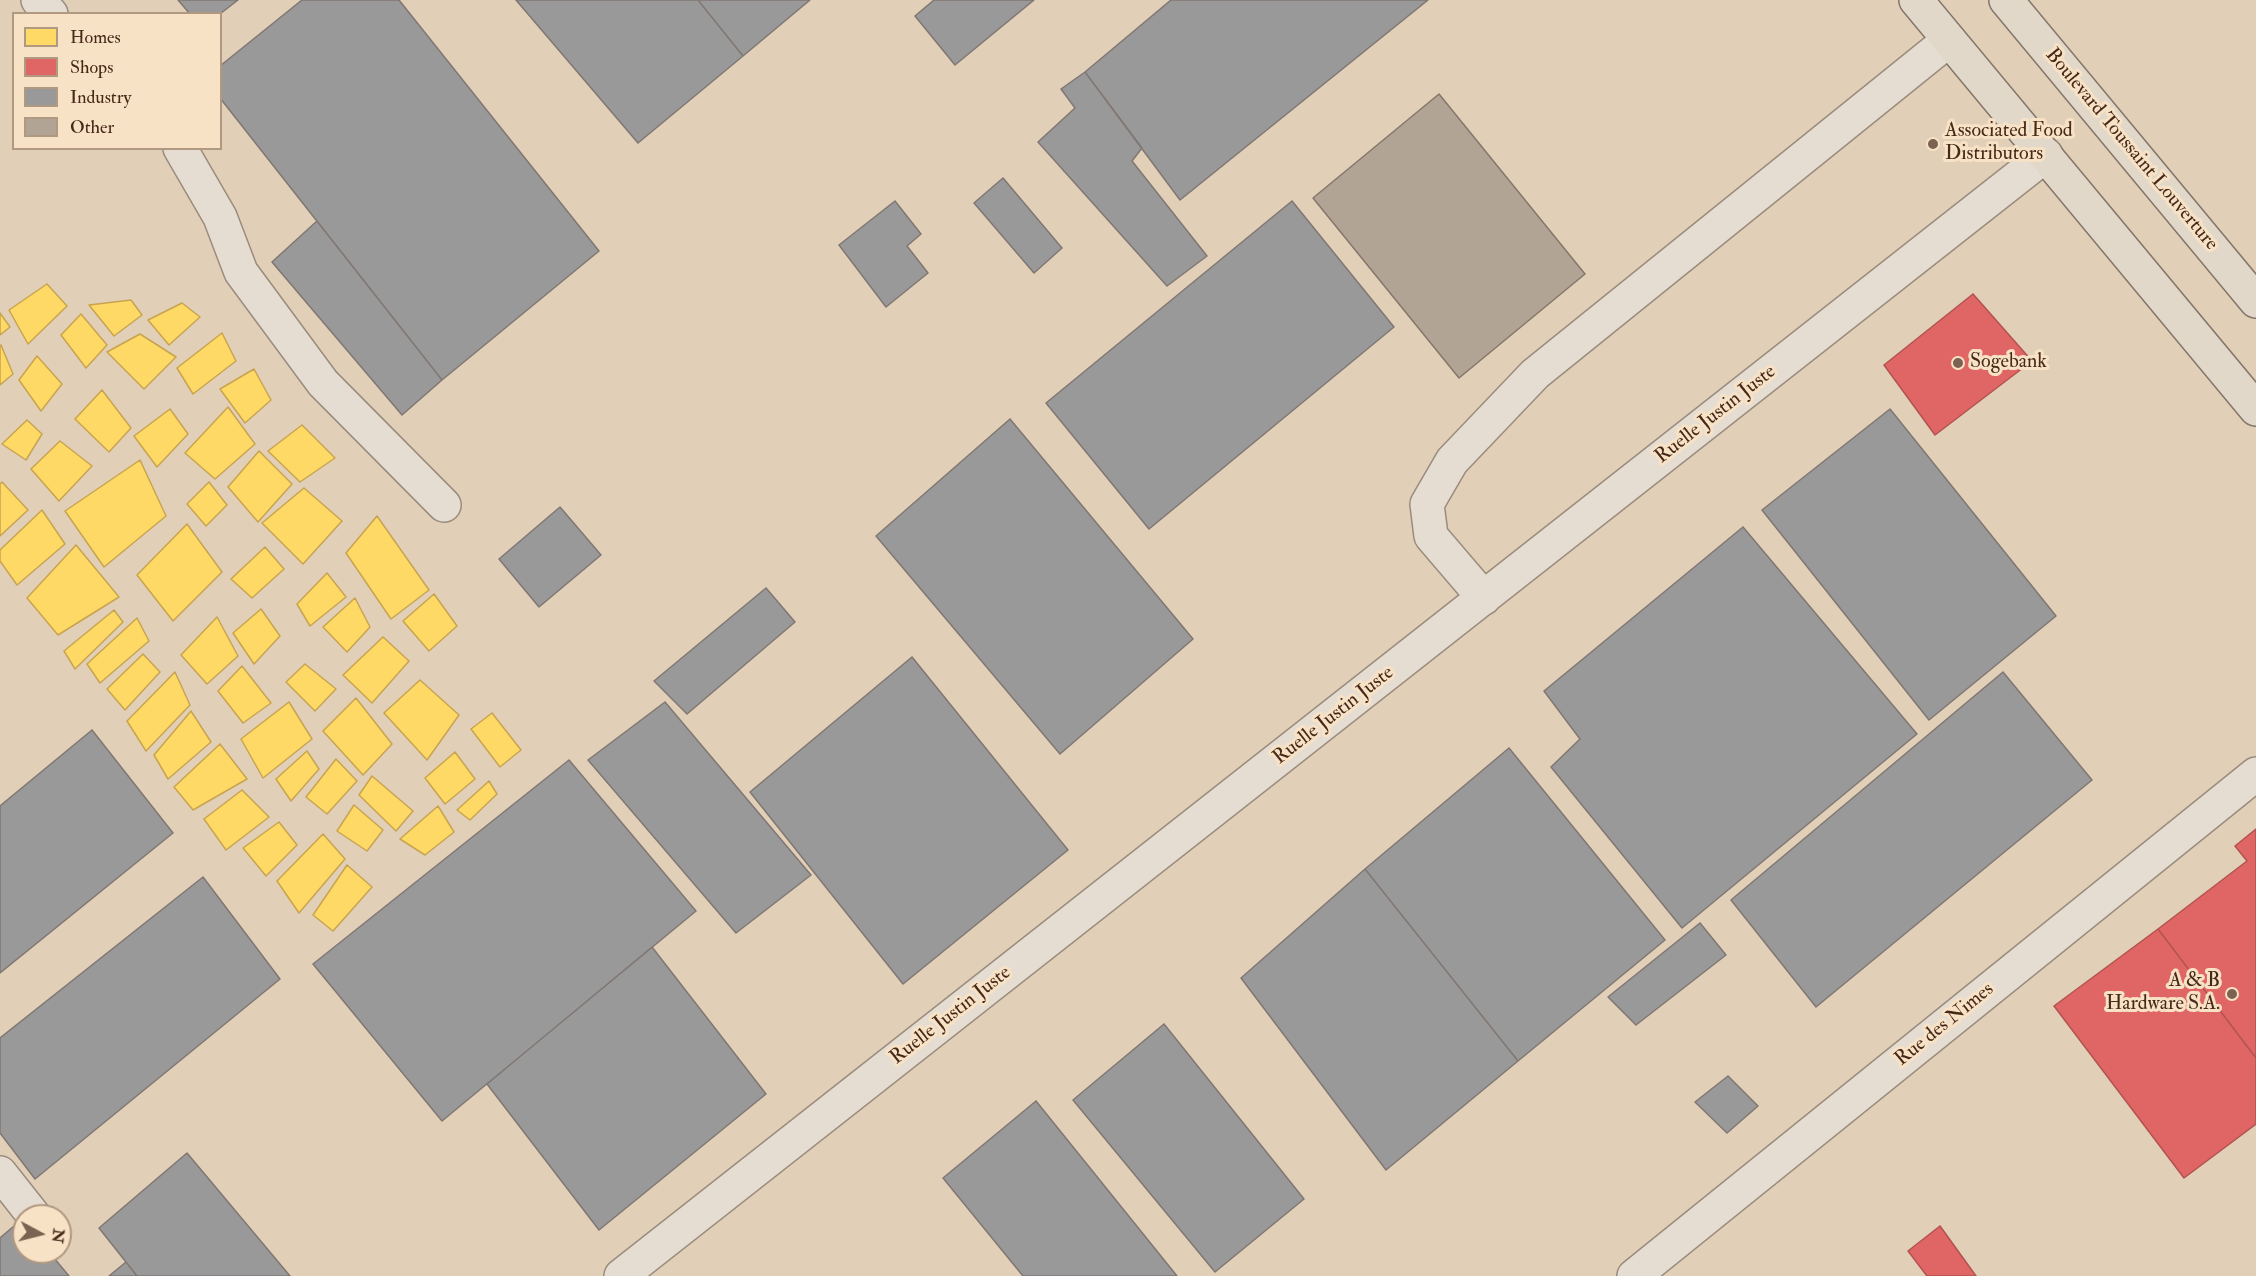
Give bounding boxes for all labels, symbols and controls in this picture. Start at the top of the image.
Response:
legend [12,12,222,150]
text: Homes [70,26,121,49]
street label: Boulevard Toussaint Louverture [2039,44,2223,256]
text: Shops [70,56,113,79]
text: Industry [70,86,131,109]
text: Other [70,116,114,139]
place label: Associated Food Distributors [1945,120,2073,167]
marker: Associated Food Distributors [1926,137,1940,151]
place label: Sogebank [1970,351,2047,375]
marker: Sogebank [1951,356,1965,370]
street label: Ruelle Justin Juste [1651,360,1781,470]
street label: Ruelle Justin Juste [1269,661,1399,771]
street label: Ruelle Justin Juste [886,961,1016,1071]
place label: A & B Hardware S.A. [2106,970,2220,1017]
street label: Rue des Nimes [1891,978,1999,1072]
marker: A & B Hardware S.A. [2225,987,2239,1001]
north arrow [12,1204,72,1264]
text: N [47,1228,69,1244]

